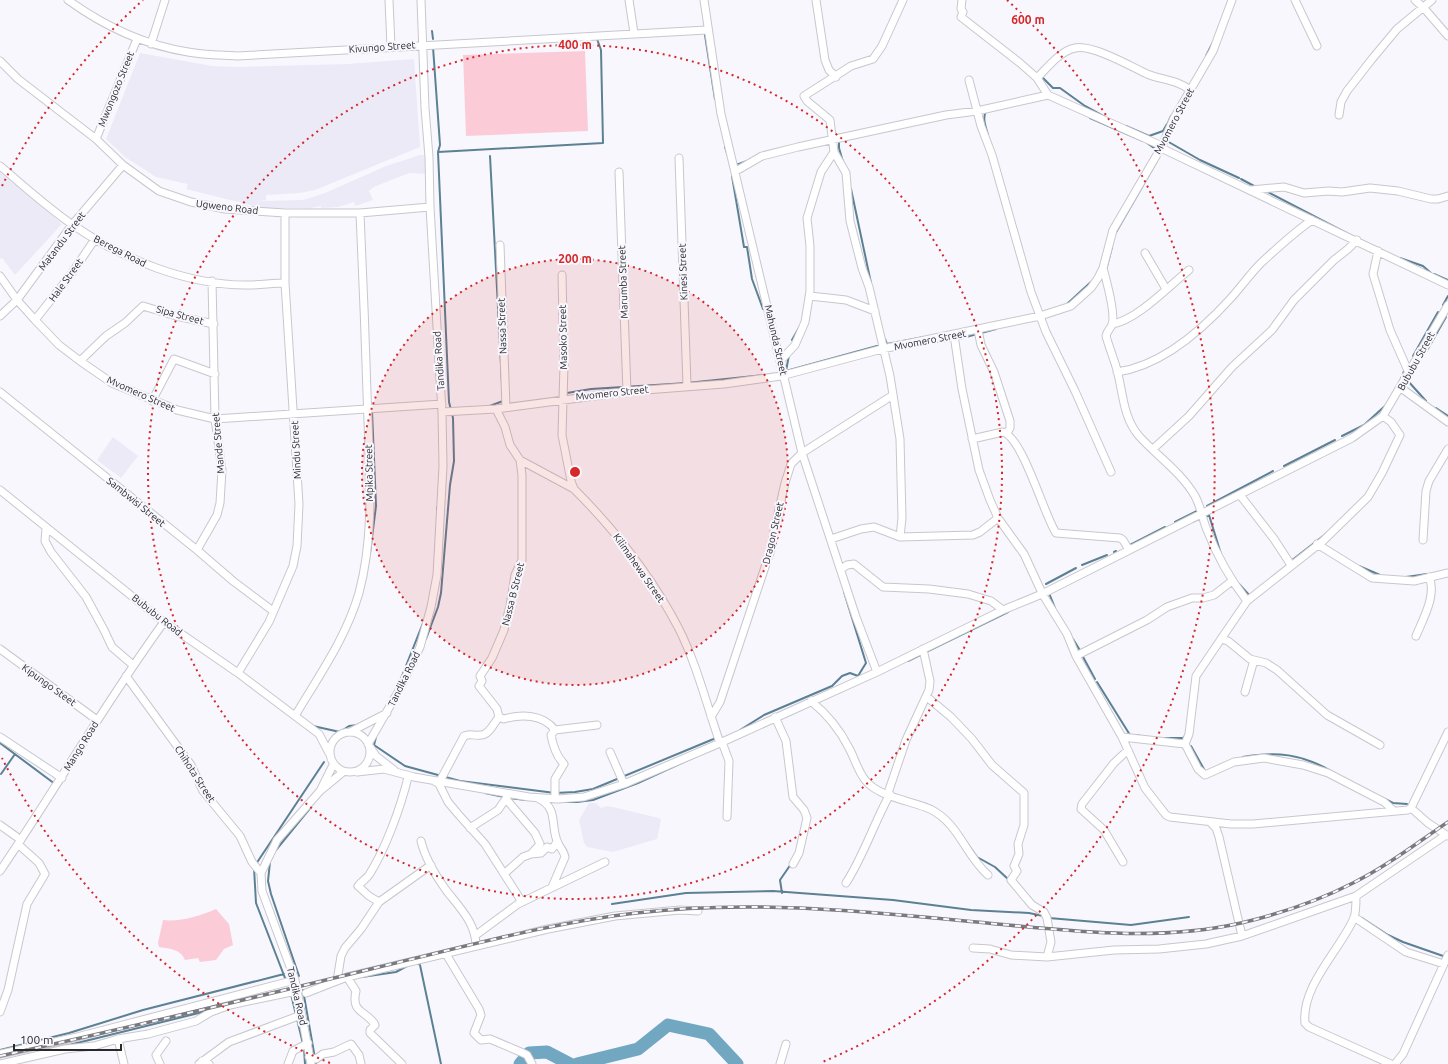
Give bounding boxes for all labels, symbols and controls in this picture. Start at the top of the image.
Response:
text: 600 m [1011,13,1045,26]
text: 400 m [558,38,592,51]
street label: Kivungo Street [348,39,416,55]
street label: Mwongozo Street [96,50,136,128]
street label: Mvomero Street [1152,86,1196,156]
street label: Ugweno Road [195,198,259,216]
street label: Matandu Street [36,210,88,272]
street label: Berega Road [92,233,148,269]
street label: Kinesi Street [677,243,689,301]
street label: Marumba Street [616,245,630,319]
text: 200 m [558,252,592,265]
street label: Hale Street [47,256,85,304]
street label: Nassa Street [496,298,508,354]
street label: Sipa Street [155,303,205,327]
street label: Masoko Street [557,304,569,370]
street label: Mahunda Street [763,304,789,376]
street label: Mvomero Street [893,328,967,352]
street label: Bububu Street [1395,330,1437,392]
street label: Tandika Road [431,331,447,391]
street label: Mvomero Street [105,374,177,414]
street label: Mvomero Street [575,384,649,402]
street label: Mande Street [210,412,226,474]
street label: Mindu Street [289,420,303,480]
street label: Mpika Street [363,444,375,502]
centre of rings [568,465,582,479]
street label: Sambwisi Street [105,475,168,529]
street label: Dragon Street [760,501,786,565]
street label: Kilimahewa Street [611,531,667,605]
street label: Nassa B Street [500,561,526,627]
street label: Bububu Road [130,592,184,638]
street label: Tandika Road [386,650,422,708]
street label: Kipungo Steet [20,662,78,708]
street label: Mango Road [61,719,101,773]
street label: Chihota Street [173,744,217,804]
street label: Tandika Road [285,966,309,1027]
scale bar [14,1026,121,1052]
text: 100 m [20,1033,53,1046]

